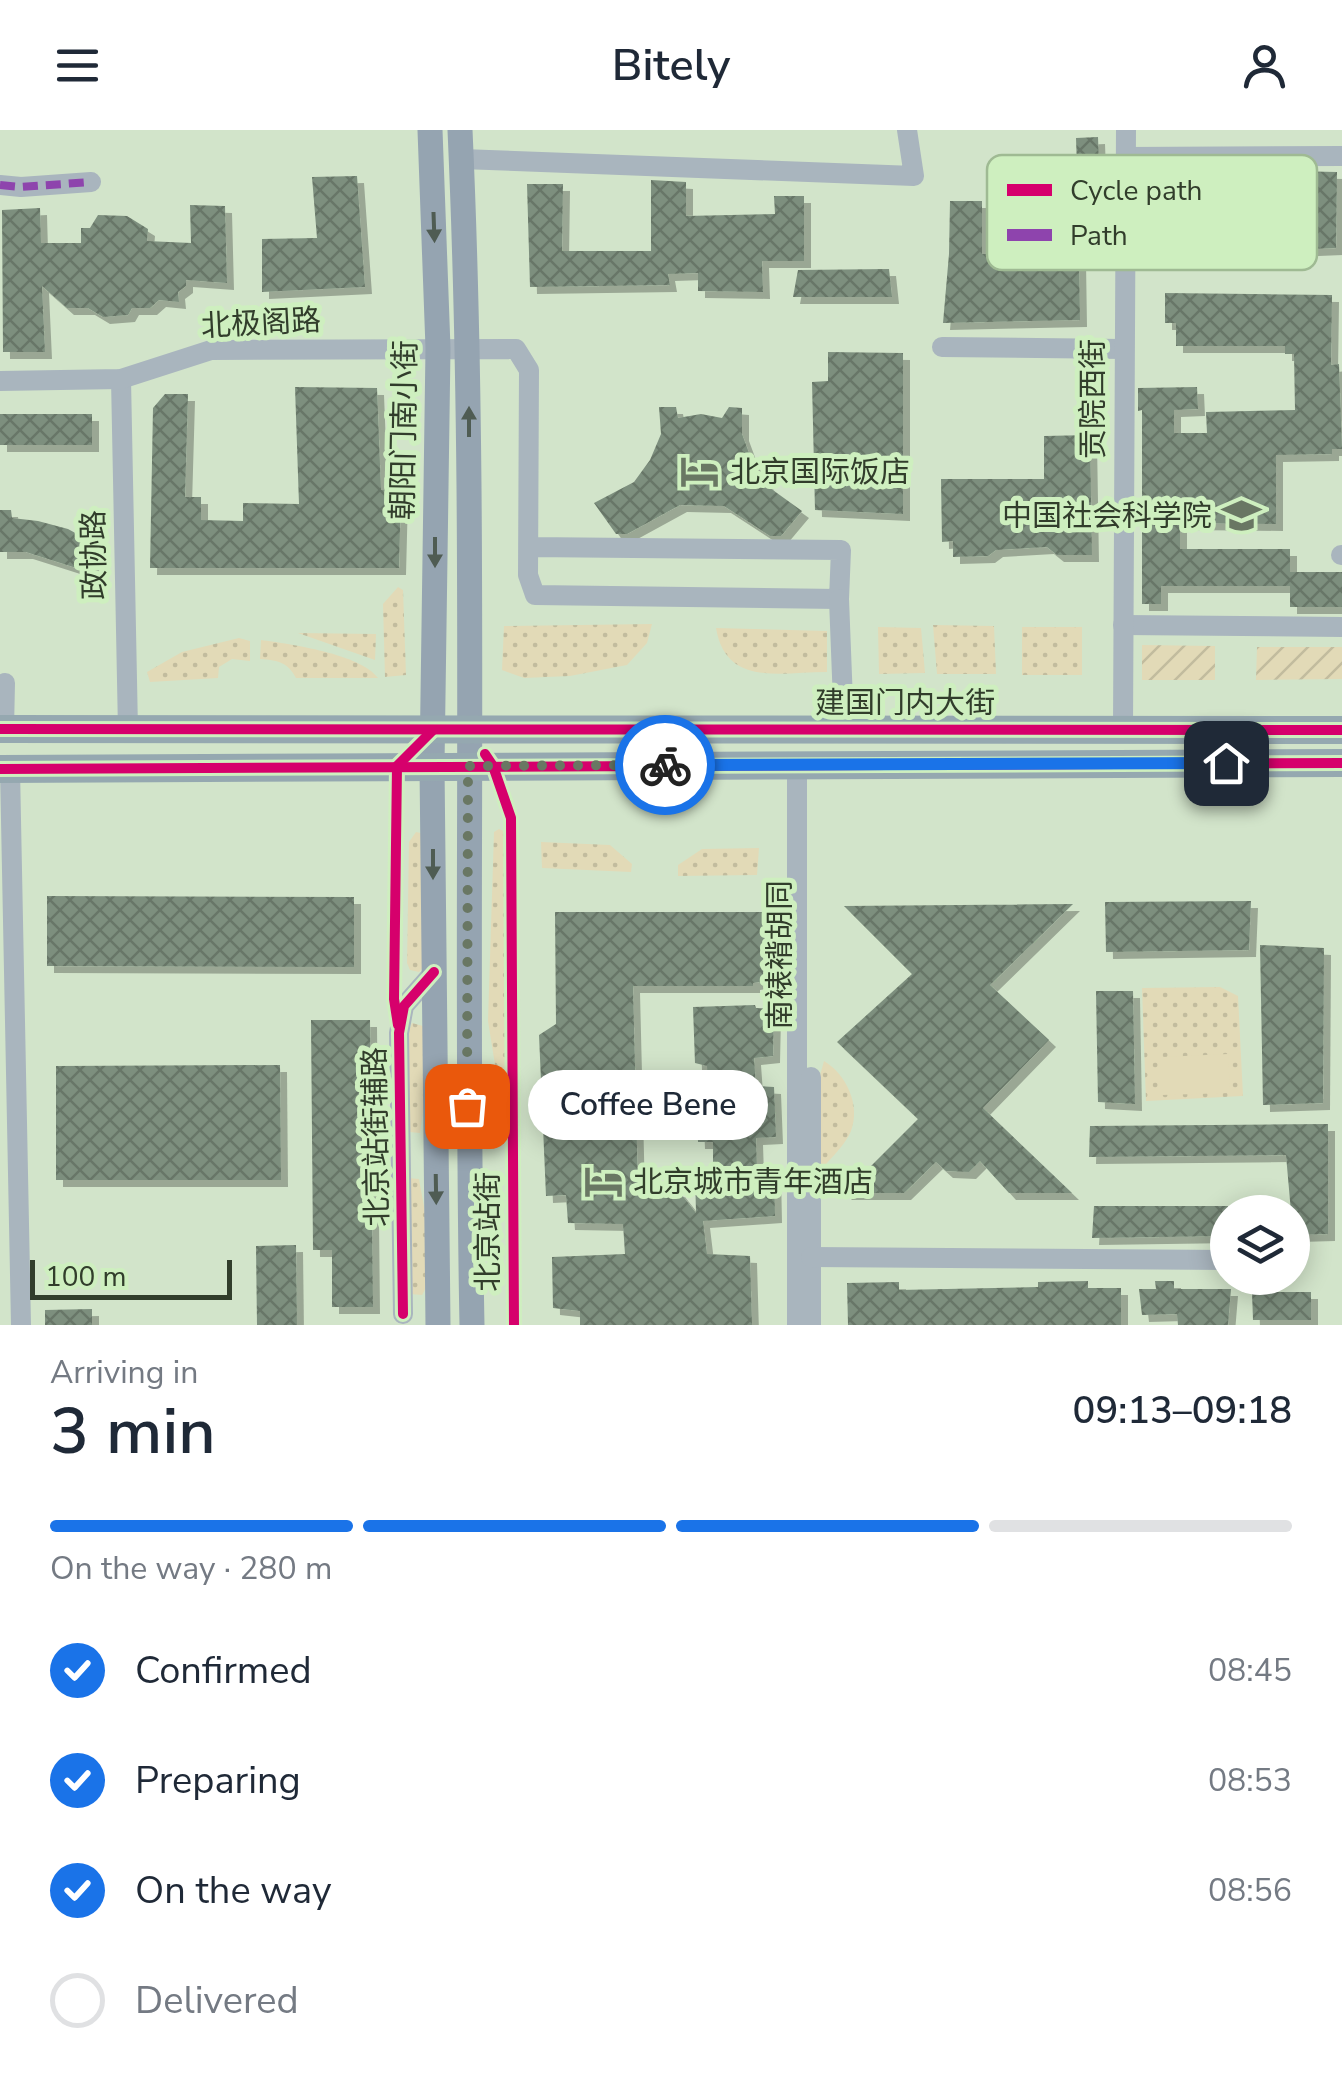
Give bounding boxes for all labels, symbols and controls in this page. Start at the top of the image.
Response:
text: Bitely [612,35,730,96]
icon: menu [50,38,105,93]
icon: person [1237,38,1292,93]
legend [987,155,1317,270]
text: Cycle path [1070,172,1202,210]
one-way arrow [426,212,442,244]
text: Path [1070,217,1128,255]
street label: 北极阁路 [200,300,322,347]
street label: 贡院西街 [1073,339,1114,459]
street label: 朝阳门南小街 [382,340,427,520]
one-way arrow [461,405,477,437]
hotel icon: 北京国际饭店 [679,451,721,493]
place label: 北京国际饭店 [730,452,910,493]
school or university icon: 中国社会科学院 [1221,495,1263,537]
place label: 中国社会科学院 [1002,496,1212,537]
street label: 政协路 [73,510,116,600]
one-way arrow [427,537,443,569]
street label: 建国门内大街 [815,683,995,724]
courier [615,715,715,815]
pin [1184,721,1269,806]
icon: home [1199,736,1254,791]
icon: bike [638,738,693,793]
one-way arrow [425,848,441,880]
street label: 南裱褙胡同 [760,880,801,1030]
street label: 北京站街辅路 [354,1047,399,1227]
pin [425,1064,510,1149]
callout: Coffee Bene [527,1071,767,1141]
icon: bag [440,1079,495,1134]
text: Coffee Bene [560,1083,737,1126]
hotel icon: 北京城市青年酒店 [582,1161,624,1203]
place label: 北京城市青年酒店 [633,1162,873,1203]
street label: 北京站街 [468,1172,509,1292]
one-way arrow [428,1173,444,1205]
map controls [1210,1195,1310,1295]
button: layers [1210,1195,1310,1295]
scale bar [30,1255,232,1300]
text: 100 m [45,1258,127,1296]
text: Arriving in [50,1351,198,1394]
text: 09:13–09:18 [1073,1385,1292,1436]
text: 3 min [50,1387,216,1476]
text: On the way · 280 m [50,1547,332,1590]
icon: check [50,1643,105,1698]
text: Confirmed [135,1645,312,1696]
text: 08:45 [1208,1649,1292,1692]
icon: check [50,1753,105,1808]
text: Preparing [135,1755,301,1806]
text: 08:53 [1208,1759,1292,1802]
icon: check [50,1863,105,1918]
text: On the way [135,1865,331,1916]
text: 08:56 [1208,1869,1292,1912]
text: Delivered [135,1975,299,2026]

